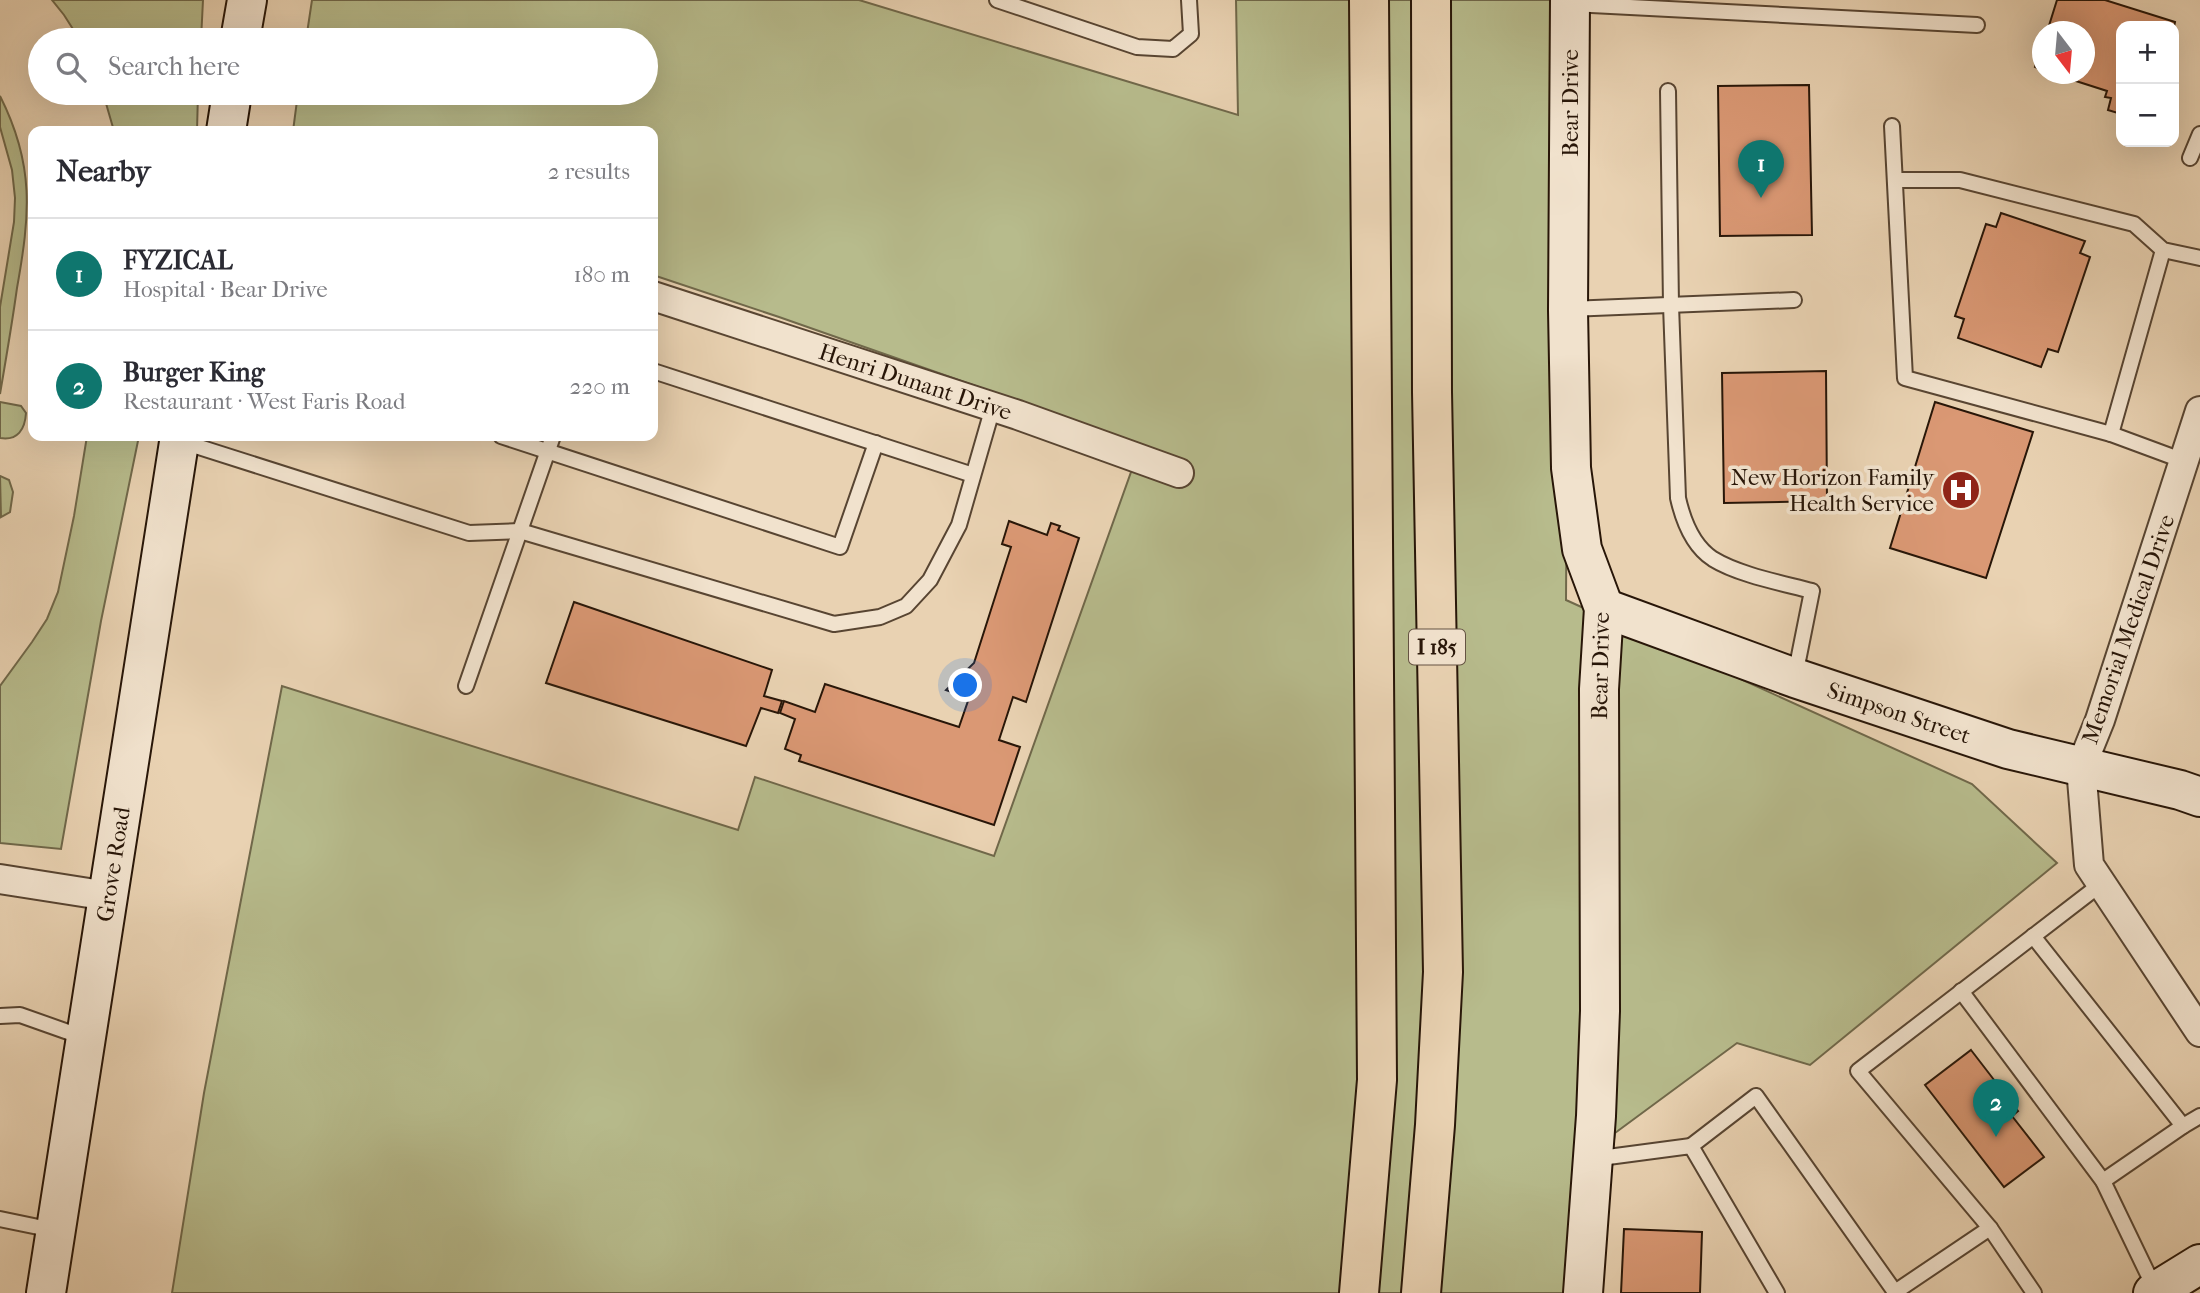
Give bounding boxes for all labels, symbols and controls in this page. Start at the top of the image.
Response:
north arrow [2032,21,2095,84]
map controls [2116,21,2179,147]
button: + [2116,21,2179,84]
search box [28,28,658,105]
icon: search [52,48,90,86]
street label: Bear Drive [1557,49,1584,157]
text: Search here [108,51,240,82]
button: − [2116,84,2179,147]
pin: 1 [1738,140,1784,198]
text: Nearby [56,154,151,189]
text: 2 results [548,158,630,185]
text: FYZICAL [123,245,233,276]
text: 1 [75,261,83,288]
text: 180 m [573,261,630,288]
text: Hospital · Bear Drive [123,276,328,303]
street label: Henri Dunant Drive [815,338,1015,426]
text: Burger King [123,357,265,388]
text: 2 [73,373,85,400]
text: 220 m [570,373,630,400]
text: Restaurant · West Faris Road [123,388,405,415]
place label: New Horizon Family Health Service [1731,464,1935,517]
hospital icon: New Horizon Family Health Service [1940,469,1982,511]
street label: Memorial Medical Drive [2077,511,2180,747]
street label: Bear Drive [1586,612,1615,720]
road number: I 185 [1409,630,1465,664]
your location [948,668,982,702]
street label: Simpson Street [1824,677,1974,750]
street label: Grove Road [91,805,136,924]
pin: 2 [1973,1079,2019,1137]

